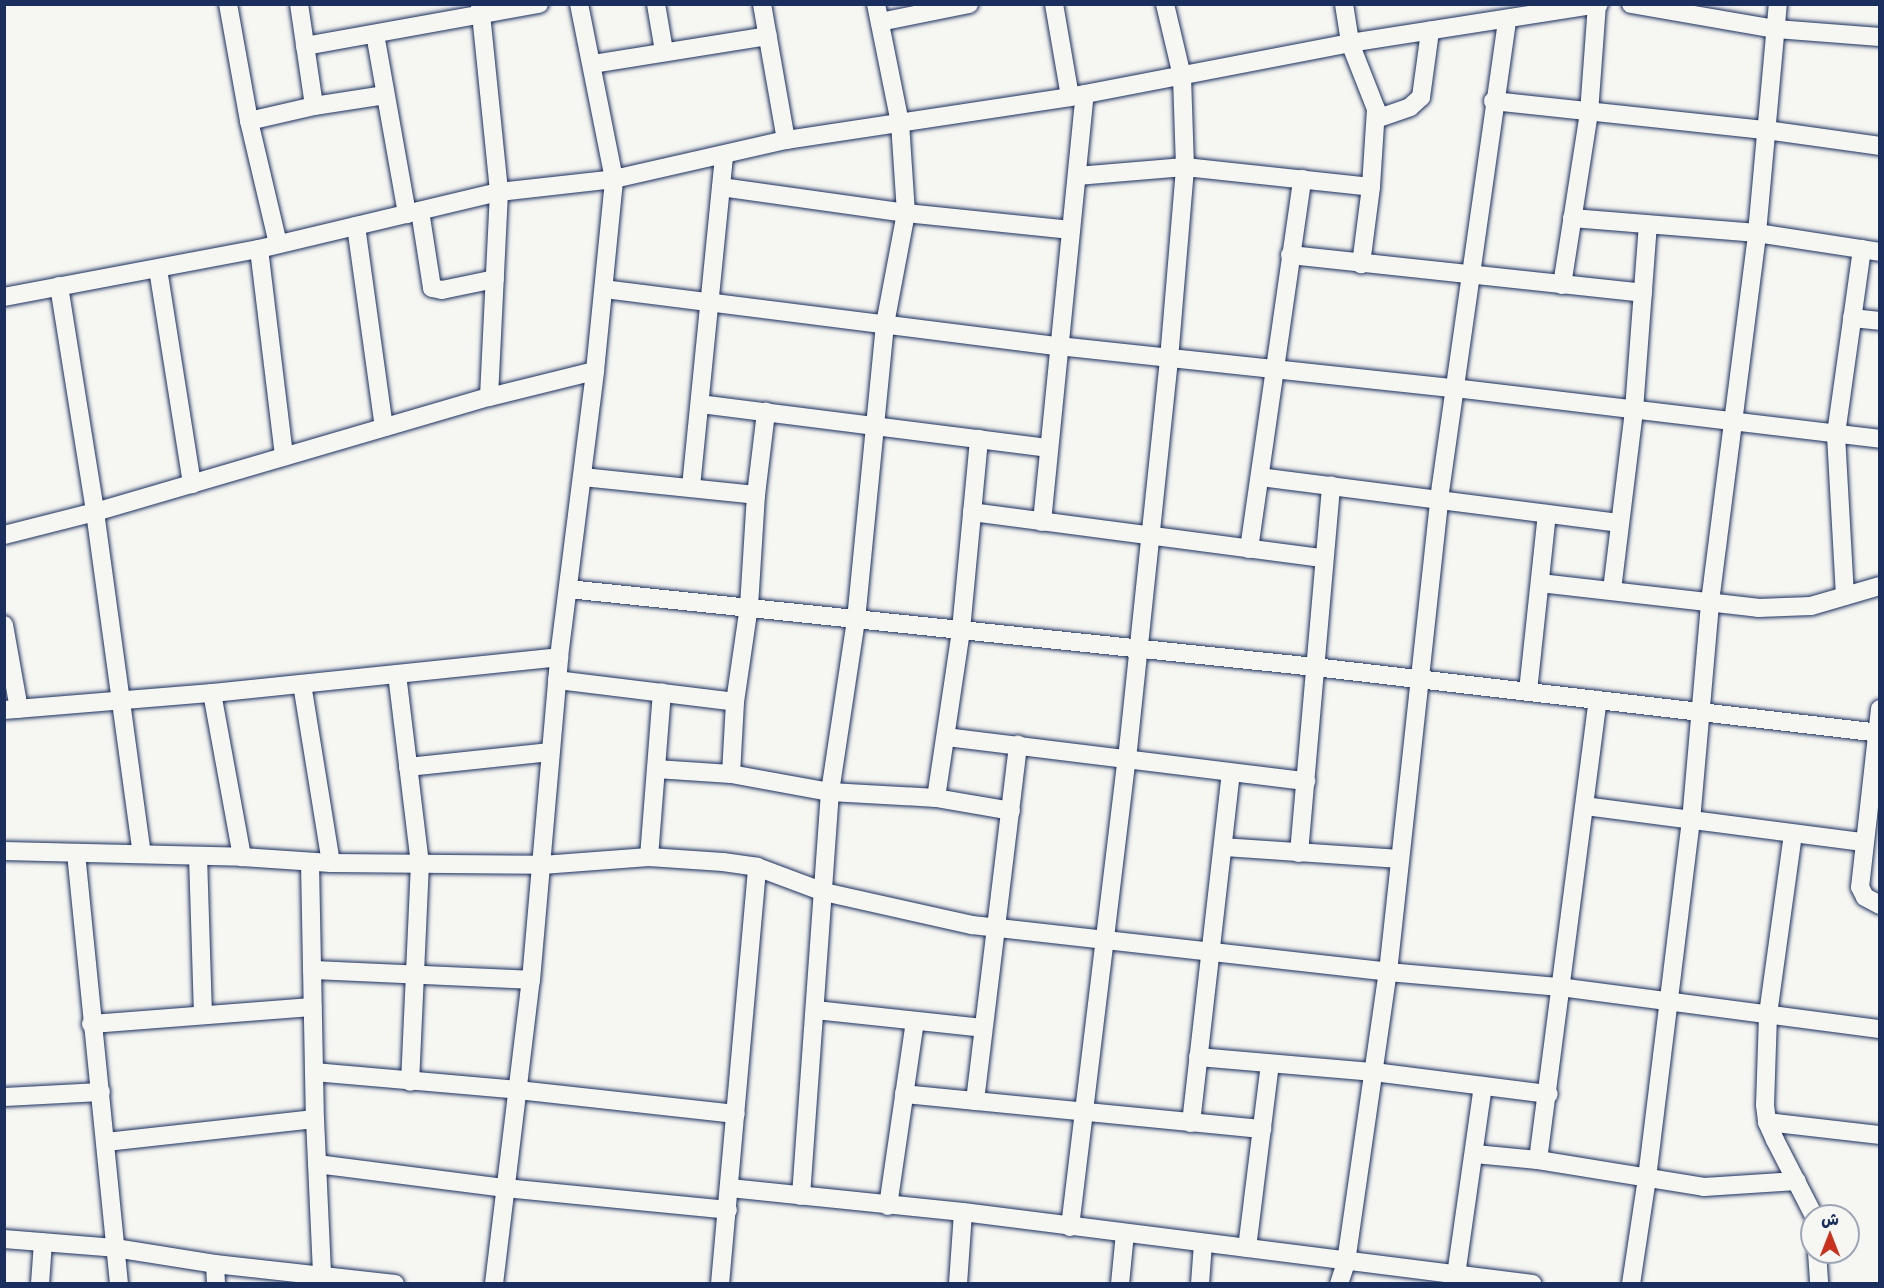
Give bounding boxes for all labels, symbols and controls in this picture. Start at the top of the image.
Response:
north arrow [1800,1204,1860,1264]
text: ش [1821,1206,1839,1230]

